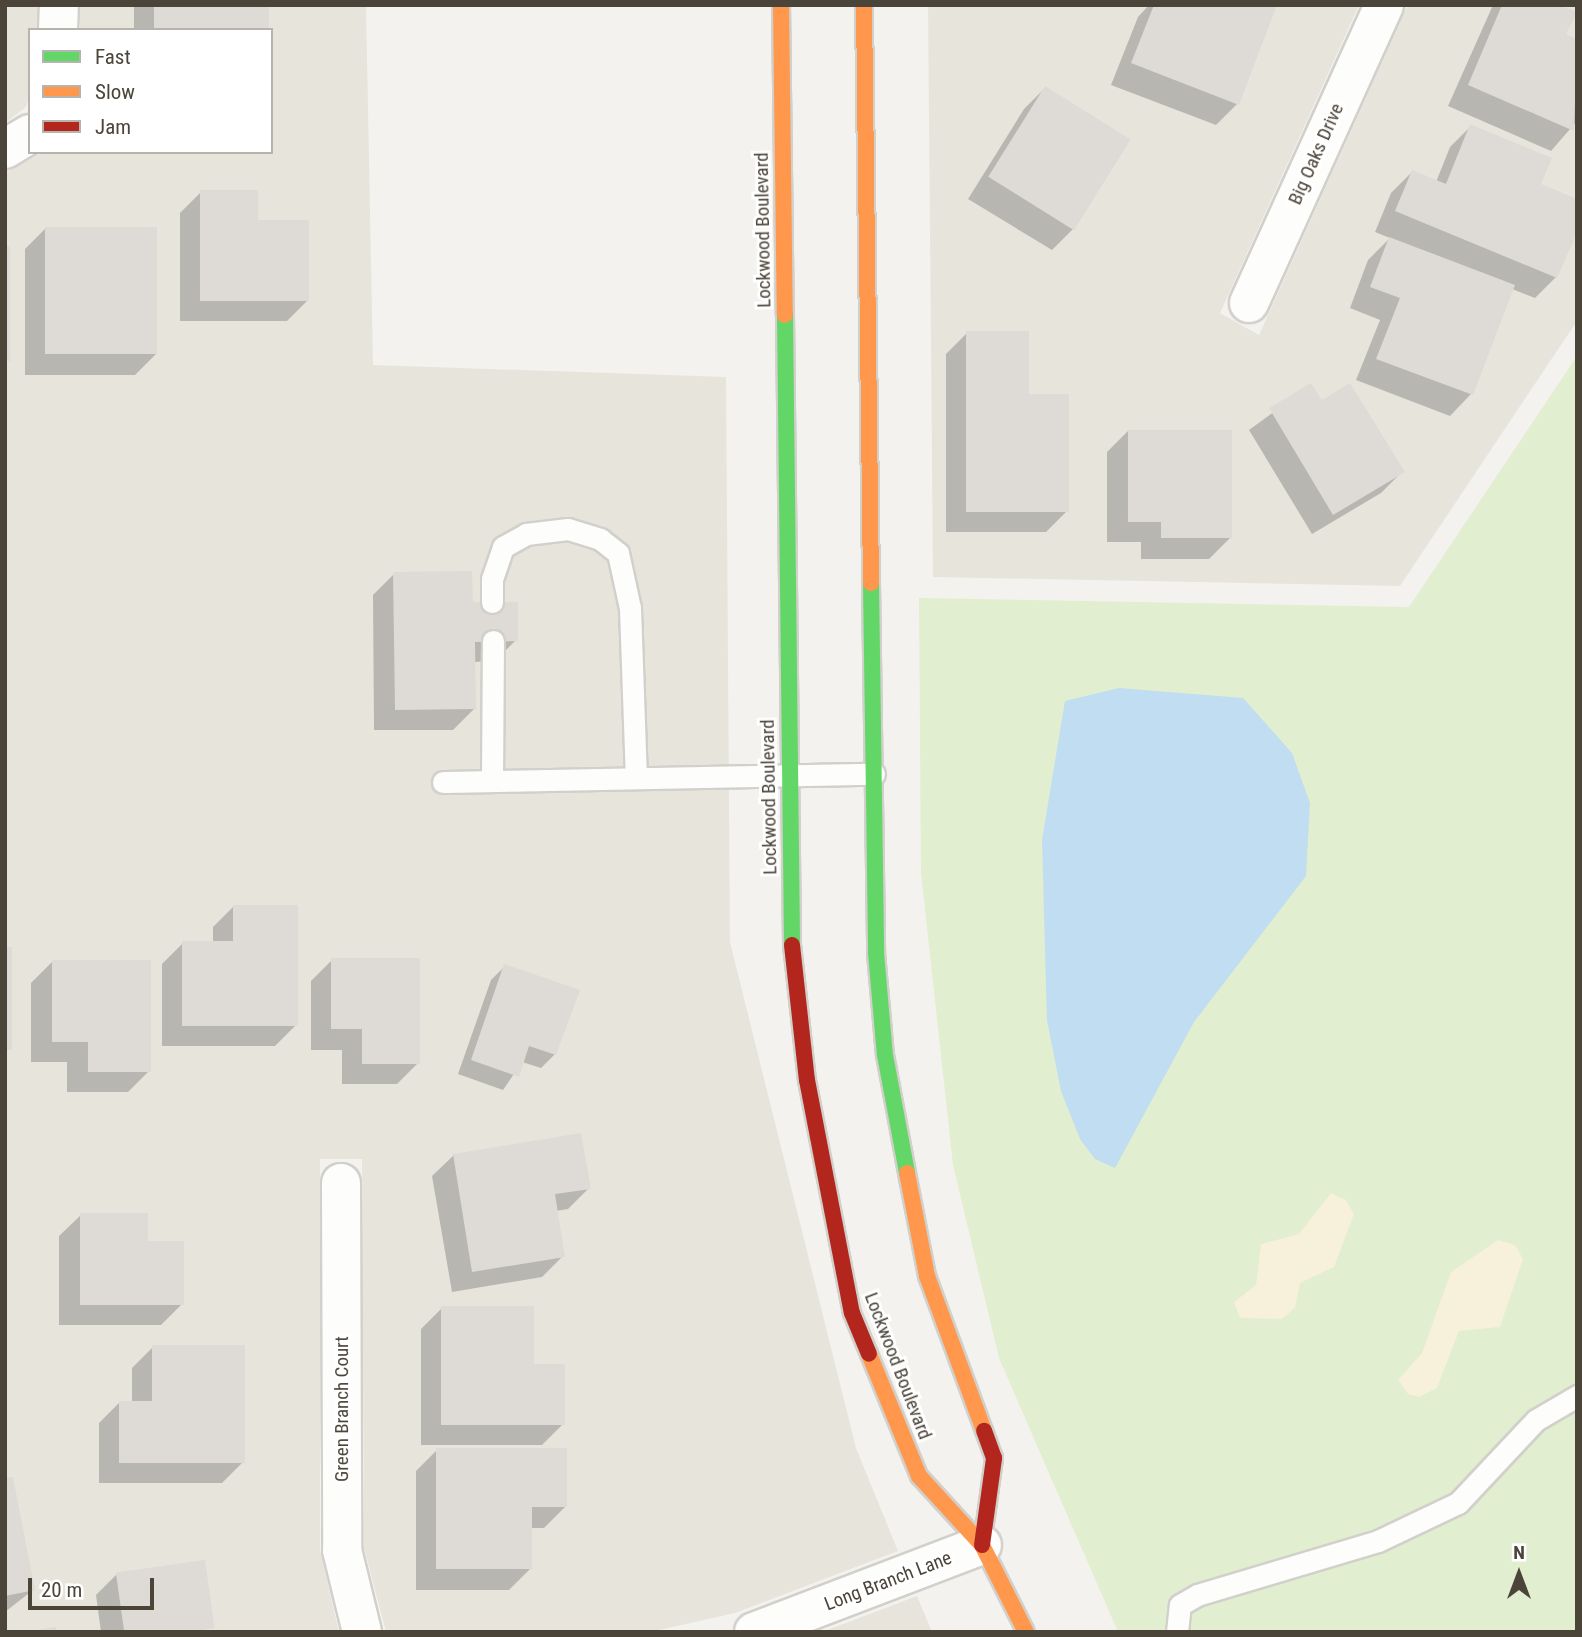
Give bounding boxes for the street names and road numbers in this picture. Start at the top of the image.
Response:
street label: Big Oaks Drive [1284,100,1348,208]
street label: Lockwood Boulevard [750,152,776,308]
street label: Lockwood Boulevard [756,719,782,875]
street label: Lockwood Boulevard [859,1289,937,1443]
street label: Green Branch Court [331,1336,353,1482]
street label: Long Branch Lane [821,1546,955,1616]

